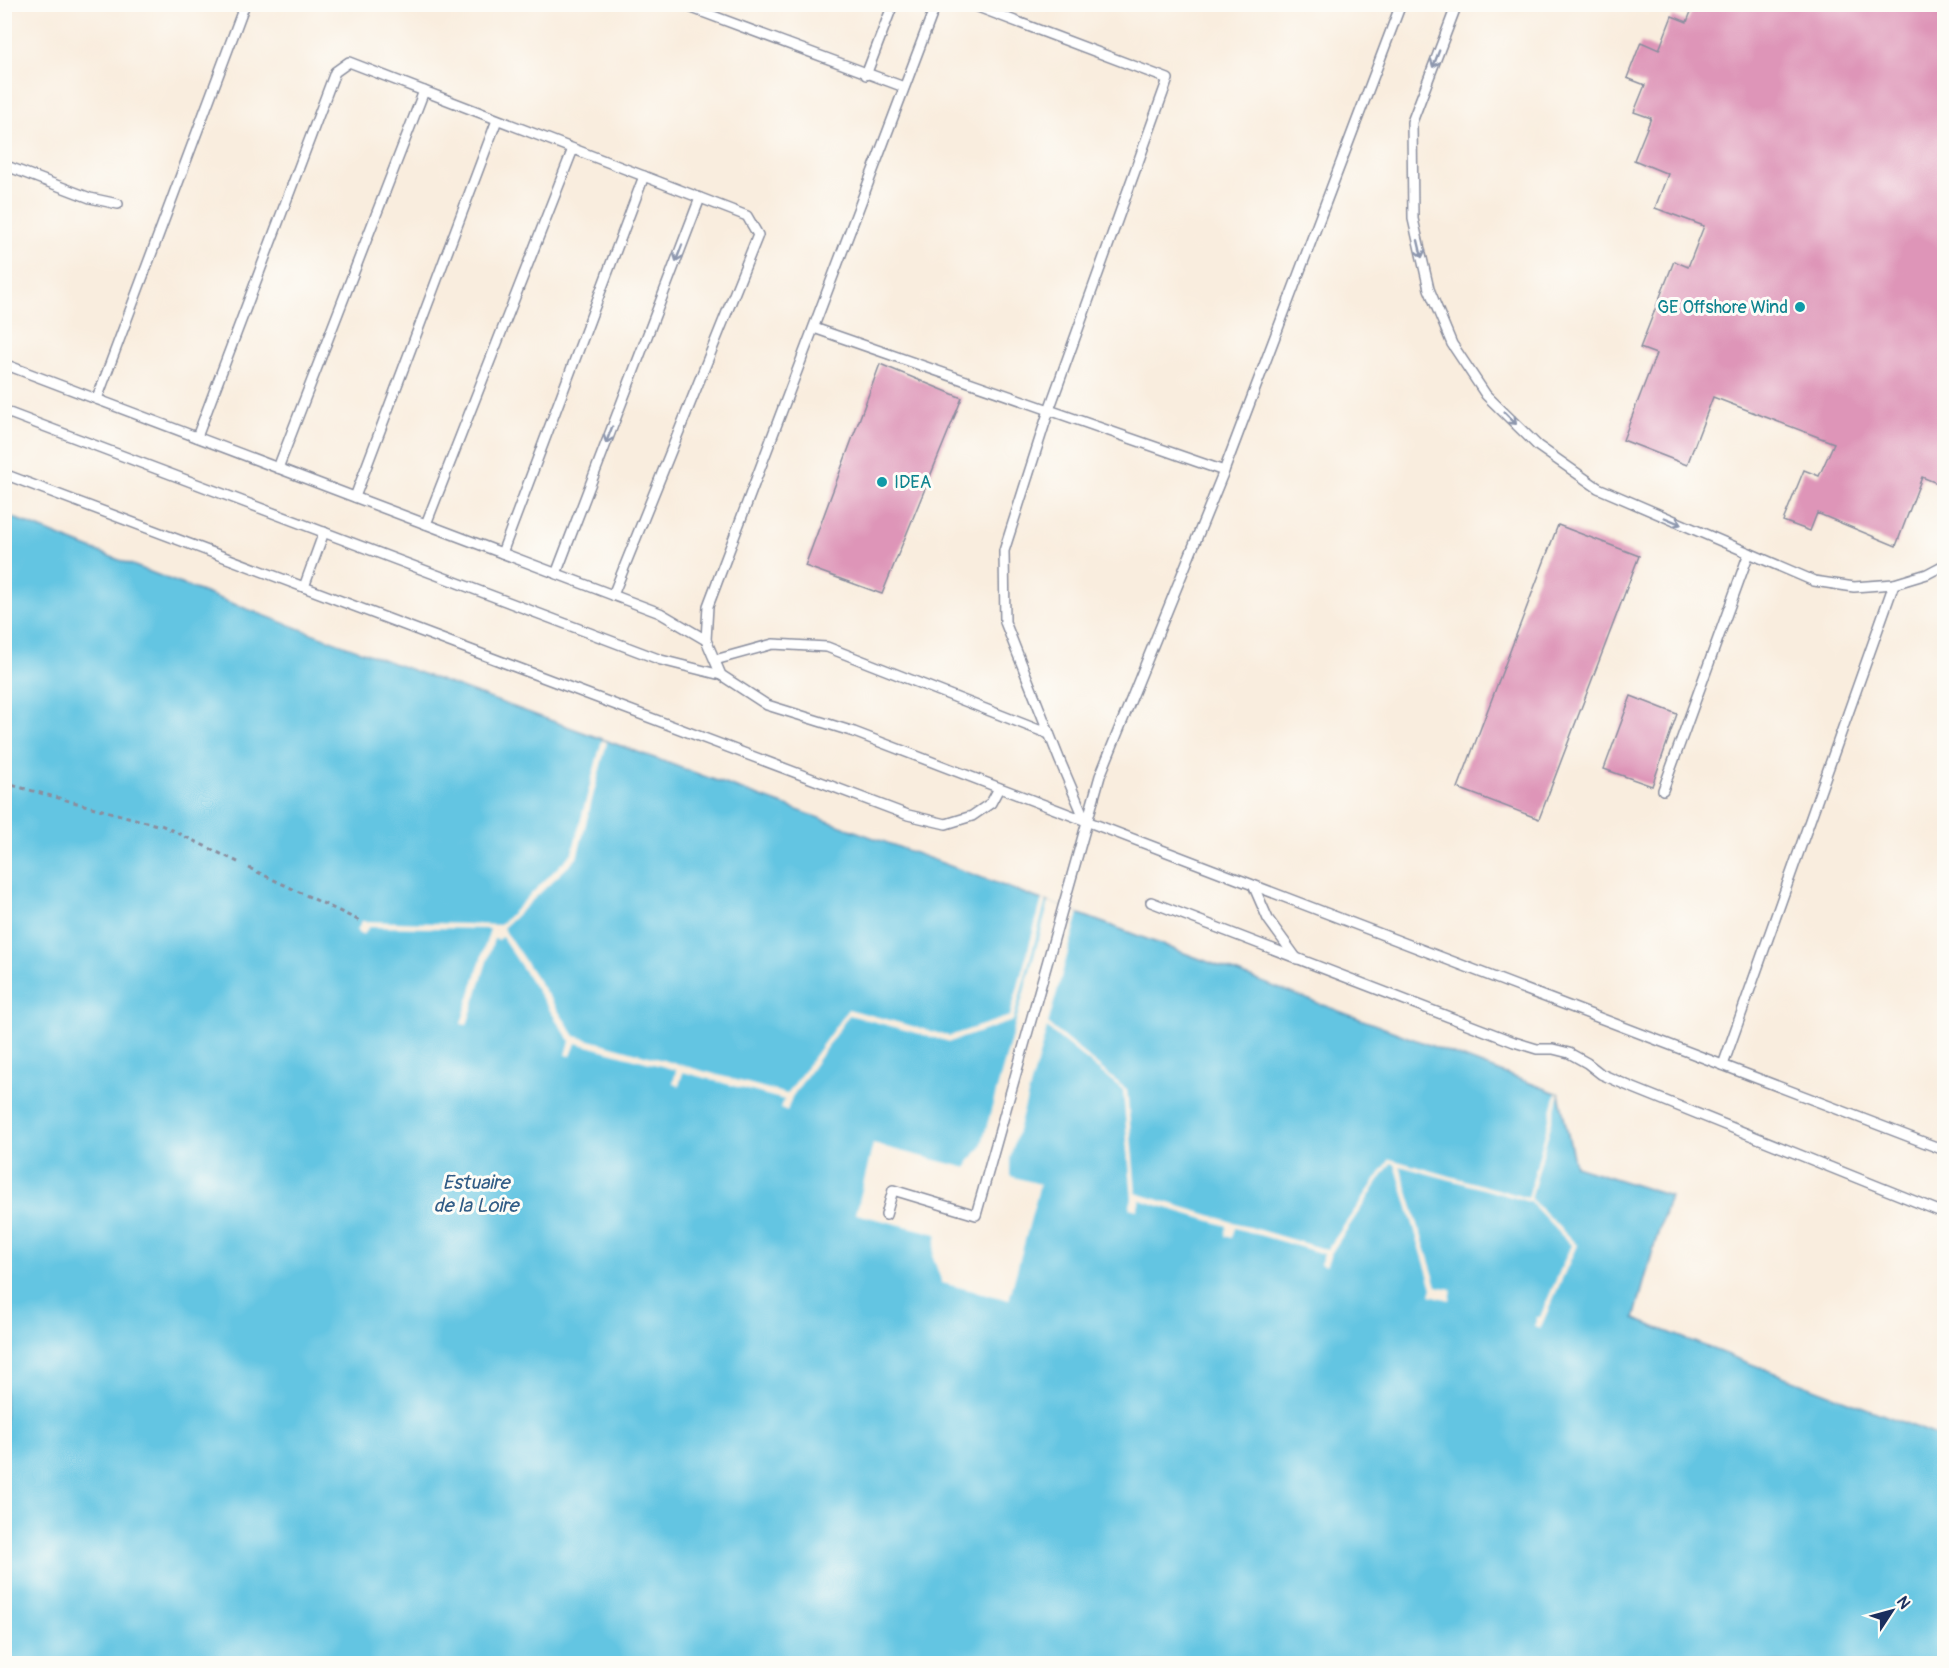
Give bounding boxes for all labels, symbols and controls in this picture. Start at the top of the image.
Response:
one-way arrow [1430,49,1441,68]
one-way arrow [1414,239,1426,258]
one-way arrow [673,243,684,261]
place label: GE Offshore Wind [1657,296,1788,319]
marker: GE Offshore Wind [1793,300,1807,314]
one-way arrow [1502,411,1517,426]
one-way arrow [603,425,614,443]
place label: IDEA [894,471,932,494]
marker: IDEA [875,475,889,489]
one-way arrow [1664,516,1682,527]
water label: Estuaire de la Loire [434,1170,521,1218]
north arrow [1862,1581,1922,1641]
text: N [1892,1593,1915,1613]

